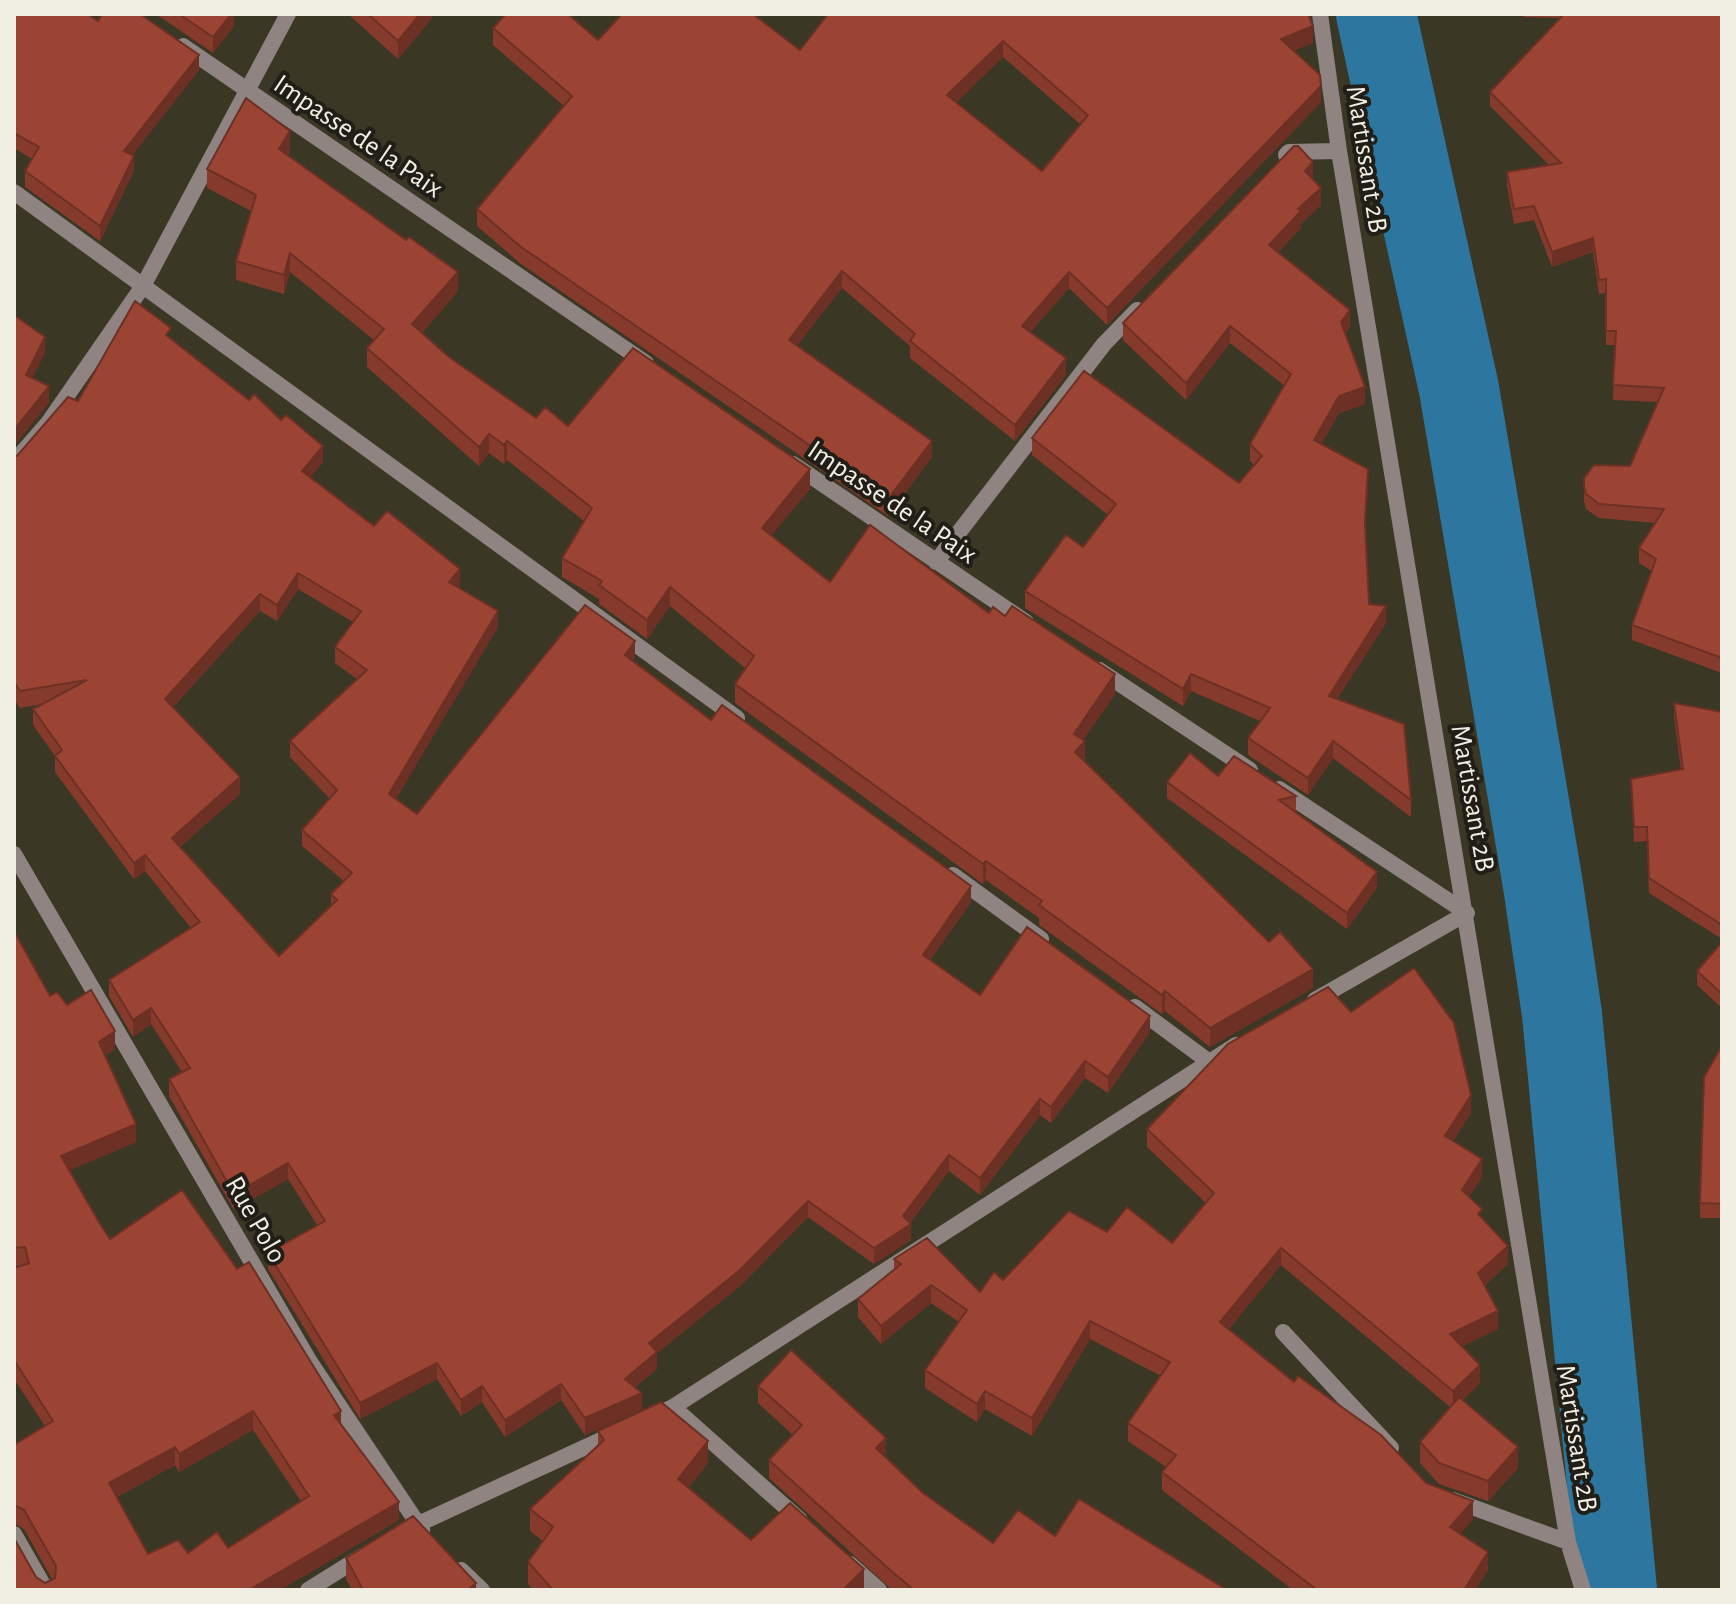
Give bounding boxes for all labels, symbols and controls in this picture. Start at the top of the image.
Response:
street label: Impasse de la Paix [268,70,447,203]
street label: Martissant 2B [1341,84,1391,235]
street label: Impasse de la Paix [802,436,981,569]
street label: Martissant 2B [1445,723,1499,874]
street label: Rue Polo [220,1172,291,1268]
street label: Martissant 2B [1551,1363,1601,1514]

